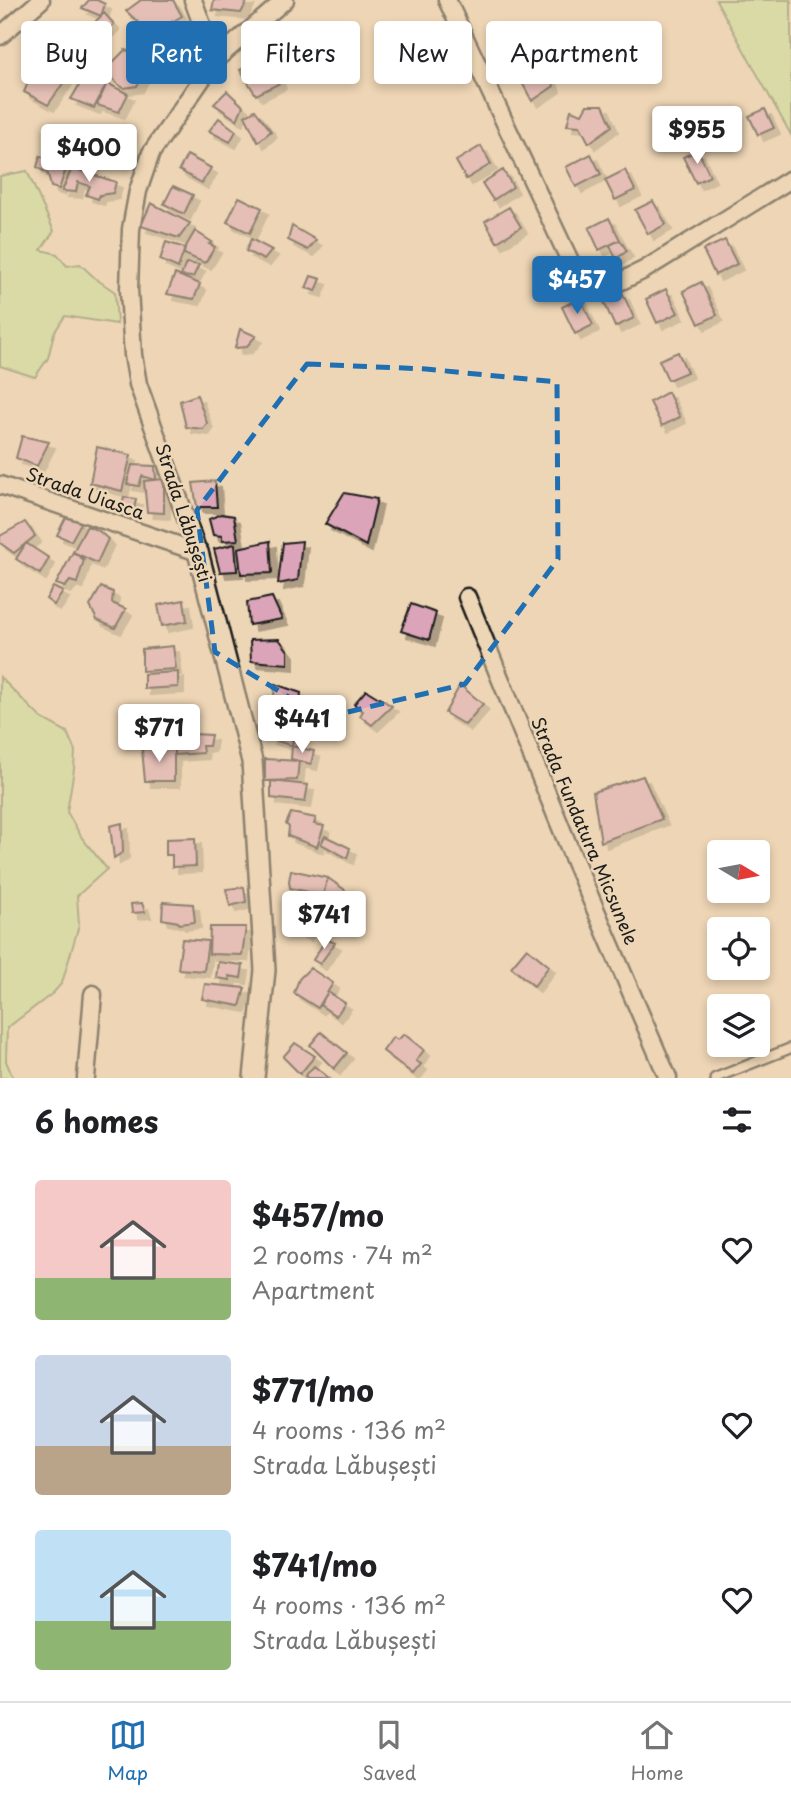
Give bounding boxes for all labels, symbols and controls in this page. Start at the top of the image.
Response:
chip: Buy [21,21,112,84]
chip: Rent [126,21,227,84]
chip: Filters [241,21,360,84]
chip: New [374,21,472,84]
chip: Apartment [486,21,662,84]
pin: $955 [656,106,738,166]
text: $955 [668,111,726,146]
pin: $400 [48,124,130,184]
text: $400 [57,129,121,164]
pin: $457 [536,256,618,316]
text: $457 [548,261,606,296]
street label: Strada Lăbușești [149,440,220,585]
street label: Strada Uiasca [23,460,149,526]
pin: $441 [261,696,343,755]
text: $441 [274,700,330,735]
pin: $771 [118,704,200,764]
text: $771 [134,709,184,744]
street label: Strada Fundatura Micsunele [525,712,646,949]
north arrow [707,840,770,903]
map controls [707,840,770,1057]
pin: $741 [283,892,365,951]
text: $741 [298,896,350,931]
button: locate [707,917,770,980]
button: layers [707,994,770,1057]
text: 6 homes [35,1098,158,1143]
icon: filters [718,1101,756,1139]
text: $457/mo [252,1192,384,1237]
icon: home [91,1208,175,1292]
icon: heart [718,1231,756,1269]
text: 2 rooms · 74 m² [252,1237,433,1272]
text: Apartment [252,1272,375,1307]
text: $771/mo [252,1367,374,1412]
icon: home [91,1383,175,1467]
icon: heart [718,1406,756,1444]
text: 4 rooms · 136 m² [252,1412,446,1447]
text: Strada Lăbușești [252,1447,437,1482]
text: $741/mo [252,1542,377,1587]
icon: home [91,1558,175,1642]
icon: heart [718,1581,756,1619]
text: 4 rooms · 136 m² [252,1587,446,1622]
text: Strada Lăbușești [252,1622,437,1657]
tab: Map [107,1716,148,1786]
tab: Saved [362,1716,416,1786]
tab: Home [631,1716,684,1786]

